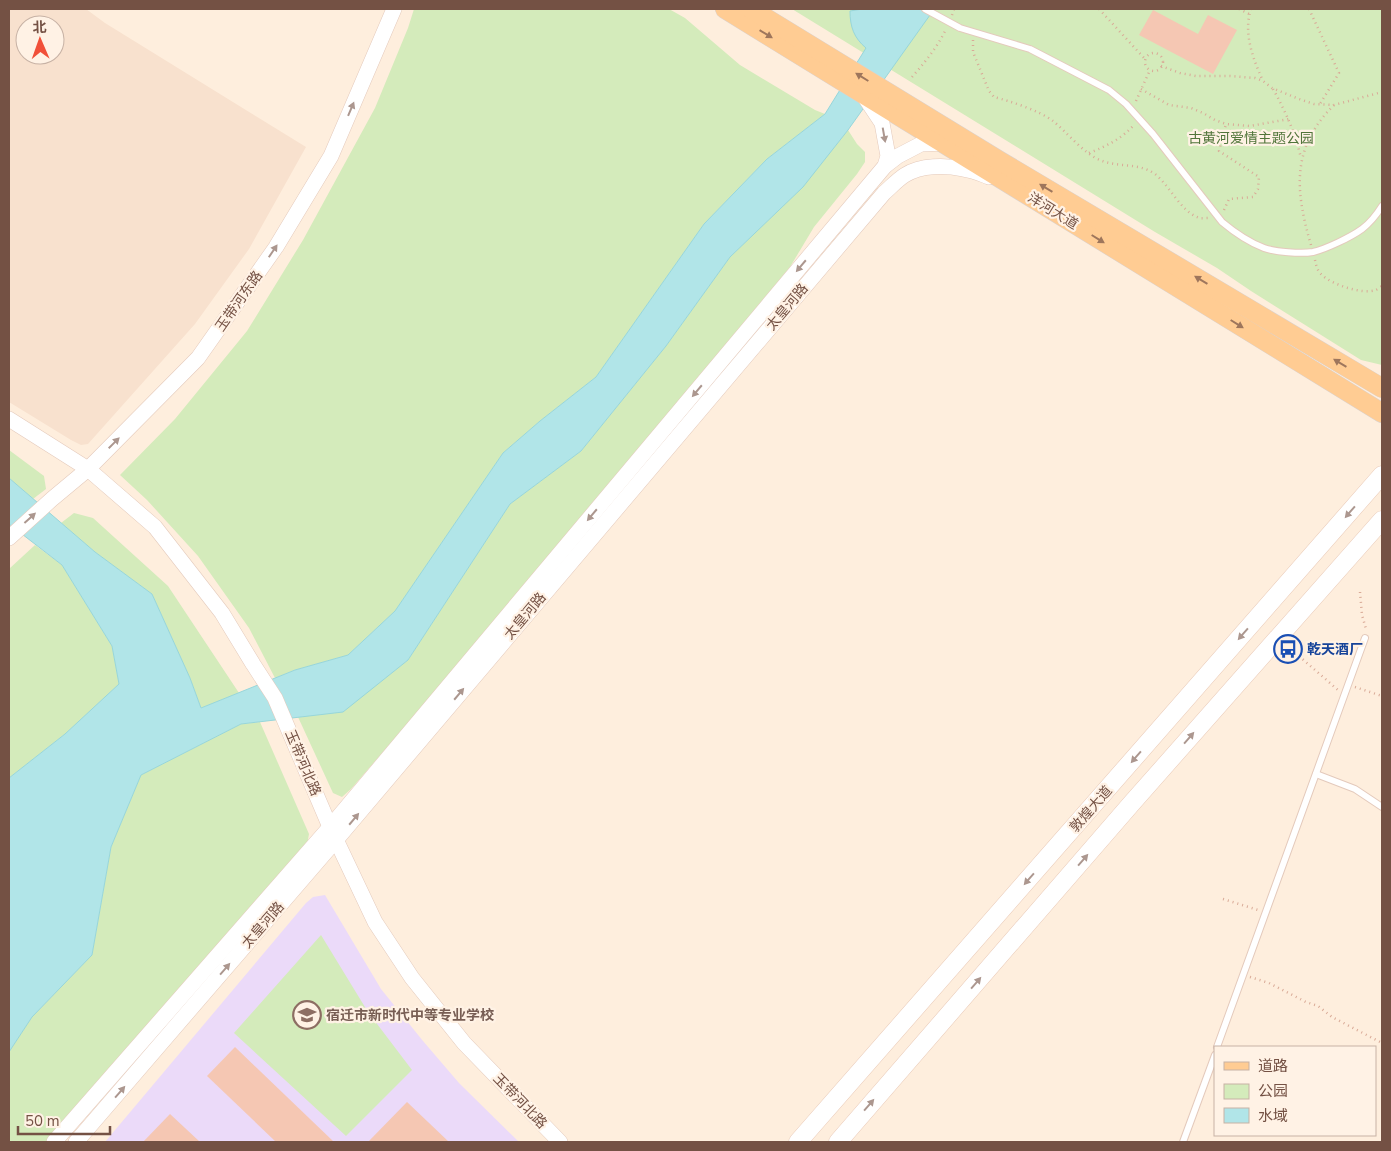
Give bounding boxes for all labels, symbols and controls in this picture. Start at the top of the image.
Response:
north arrow [15,15,65,65]
text: 北 [32,18,47,37]
one-way arrow [760,30,773,39]
one-way arrow [856,72,869,81]
one-way arrow [348,102,356,116]
one-way arrow [881,127,889,143]
park label: 古黄河爱情主题公园 [1188,129,1314,148]
one-way arrow [1039,184,1052,193]
street label: 洋河大道 [1024,188,1082,234]
one-way arrow [1092,234,1105,243]
one-way arrow [268,244,278,258]
one-way arrow [796,260,807,273]
street label: 玉带河东路 [211,267,267,335]
one-way arrow [1194,276,1207,285]
street label: 太皇河路 [762,279,812,335]
one-way arrow [1230,319,1243,328]
one-way arrow [1334,359,1347,368]
one-way arrow [691,384,702,397]
one-way arrow [108,437,120,449]
one-way arrow [1345,506,1356,519]
one-way arrow [587,509,598,521]
one-way arrow [24,512,36,524]
street label: 太皇河路 [500,588,550,644]
one-way arrow [1237,628,1249,640]
bus stop icon: 乾天酒厂 [1273,634,1303,664]
place label: 乾天酒厂 [1307,640,1363,659]
one-way arrow [453,688,464,701]
street label: 玉带河北路 [281,727,325,799]
one-way arrow [1184,731,1195,744]
one-way arrow [1131,750,1142,763]
street label: 敦煌大道 [1065,782,1117,836]
one-way arrow [348,812,359,825]
one-way arrow [1077,854,1088,867]
one-way arrow [1024,872,1035,885]
street label: 太皇河路 [237,898,289,952]
one-way arrow [220,962,231,975]
one-way arrow [970,977,982,989]
school or university icon: 宿迁市新时代中等专业学校 [292,1000,322,1030]
place label: 宿迁市新时代中等专业学校 [326,1006,494,1025]
legend [1214,1046,1376,1136]
text: 道路 [1258,1056,1288,1076]
street label: 玉带河北路 [489,1069,551,1133]
text: 公园 [1258,1081,1288,1101]
one-way arrow [114,1086,125,1099]
one-way arrow [864,1099,875,1112]
scale bar [18,1104,110,1136]
text: 水域 [1258,1106,1288,1126]
text: 50 m [25,1111,60,1131]

